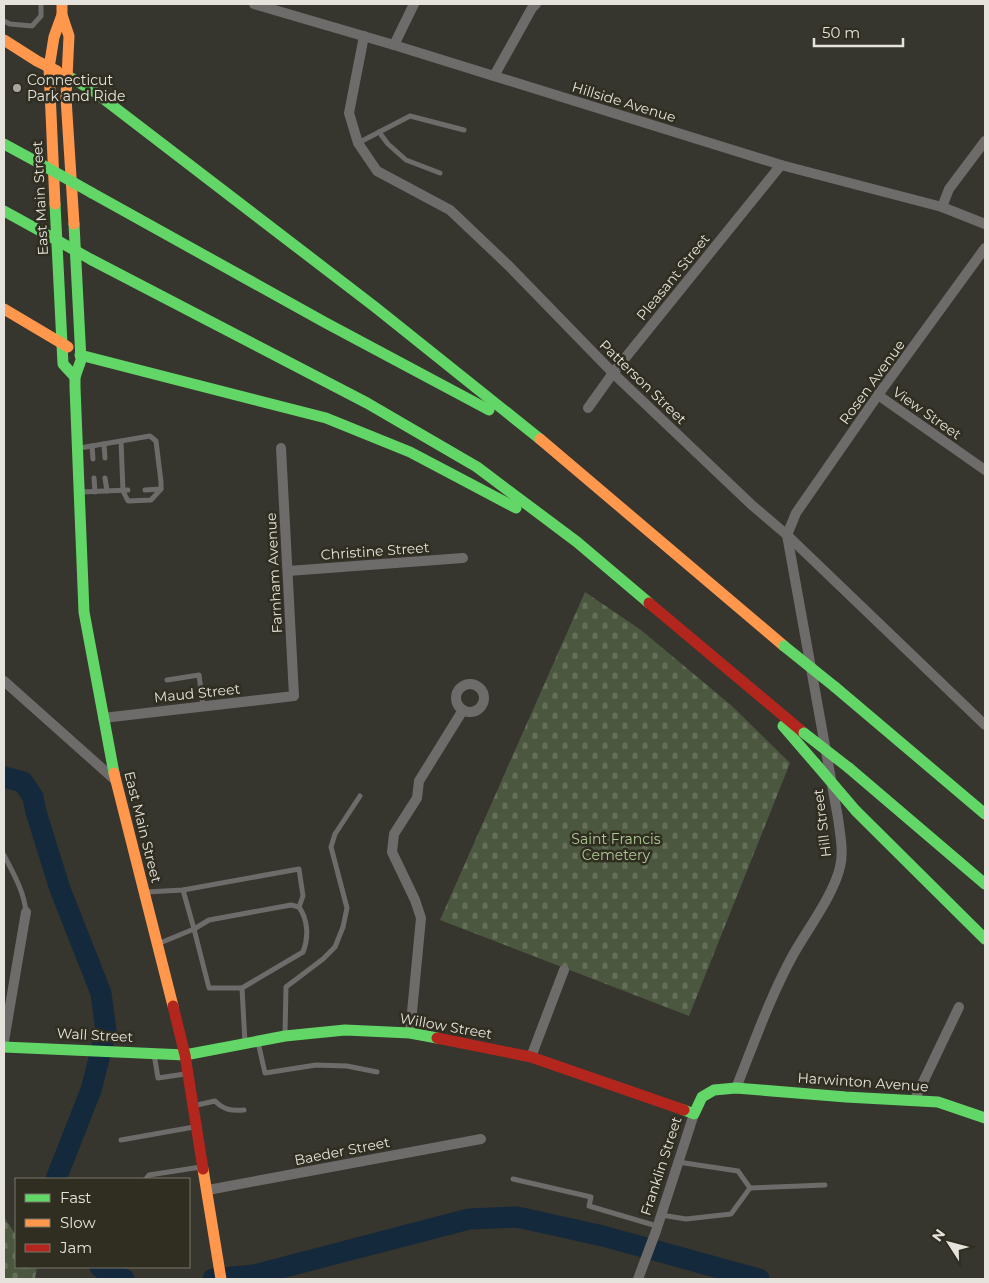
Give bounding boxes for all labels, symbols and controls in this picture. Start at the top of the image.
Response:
scale bar [814,15,903,47]
text: 50 m [822,23,860,42]
place label: Connecticut Park and Ride [27,71,125,105]
street label: Hillside Avenue [570,78,678,126]
marker: Connecticut Park and Ride [11,82,23,94]
street label: East Main Street [28,140,52,256]
street label: Pleasant Street [632,230,714,324]
street label: Patterson Street [596,336,691,428]
street label: Rosen Avenue [835,336,909,428]
street label: View Street [889,383,965,443]
street label: Farnham Avenue [262,512,286,634]
street label: Christine Street [320,538,430,564]
street label: Maud Street [153,679,241,706]
street label: East Main Street [120,769,166,885]
street label: Hill Street [809,788,835,858]
park label: Saint Francis Cemetery [571,830,661,864]
street label: Willow Street [398,1009,494,1043]
street label: Wall Street [56,1024,134,1046]
street label: Harwinton Avenue [797,1068,929,1096]
street label: Franklin Street [637,1114,686,1218]
street label: Baeder Street [293,1133,392,1169]
legend [15,1178,190,1268]
text: Fast [60,1188,91,1207]
text: Slow [60,1213,96,1232]
north arrow [924,1218,974,1268]
text: N [928,1225,949,1245]
text: Jam [59,1238,92,1257]

